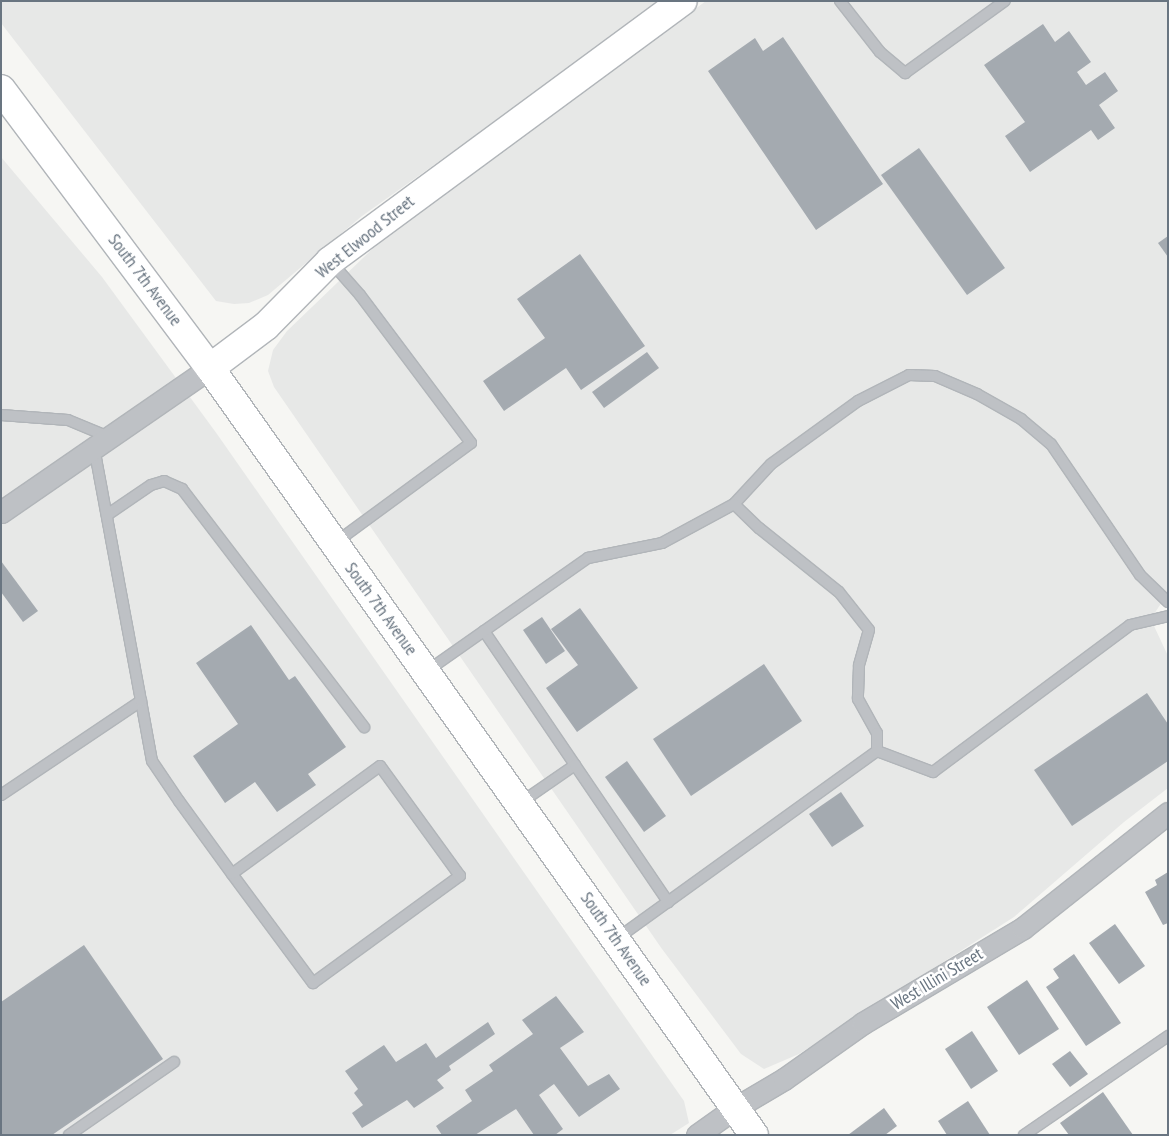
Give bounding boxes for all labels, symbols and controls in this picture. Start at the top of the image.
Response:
street label: West Elwood Street [311,191,419,283]
street label: South 7th Avenue [103,230,187,330]
street label: South 7th Avenue [340,558,422,660]
street label: South 7th Avenue [576,888,656,990]
street label: West Illini Street [887,943,987,1015]

